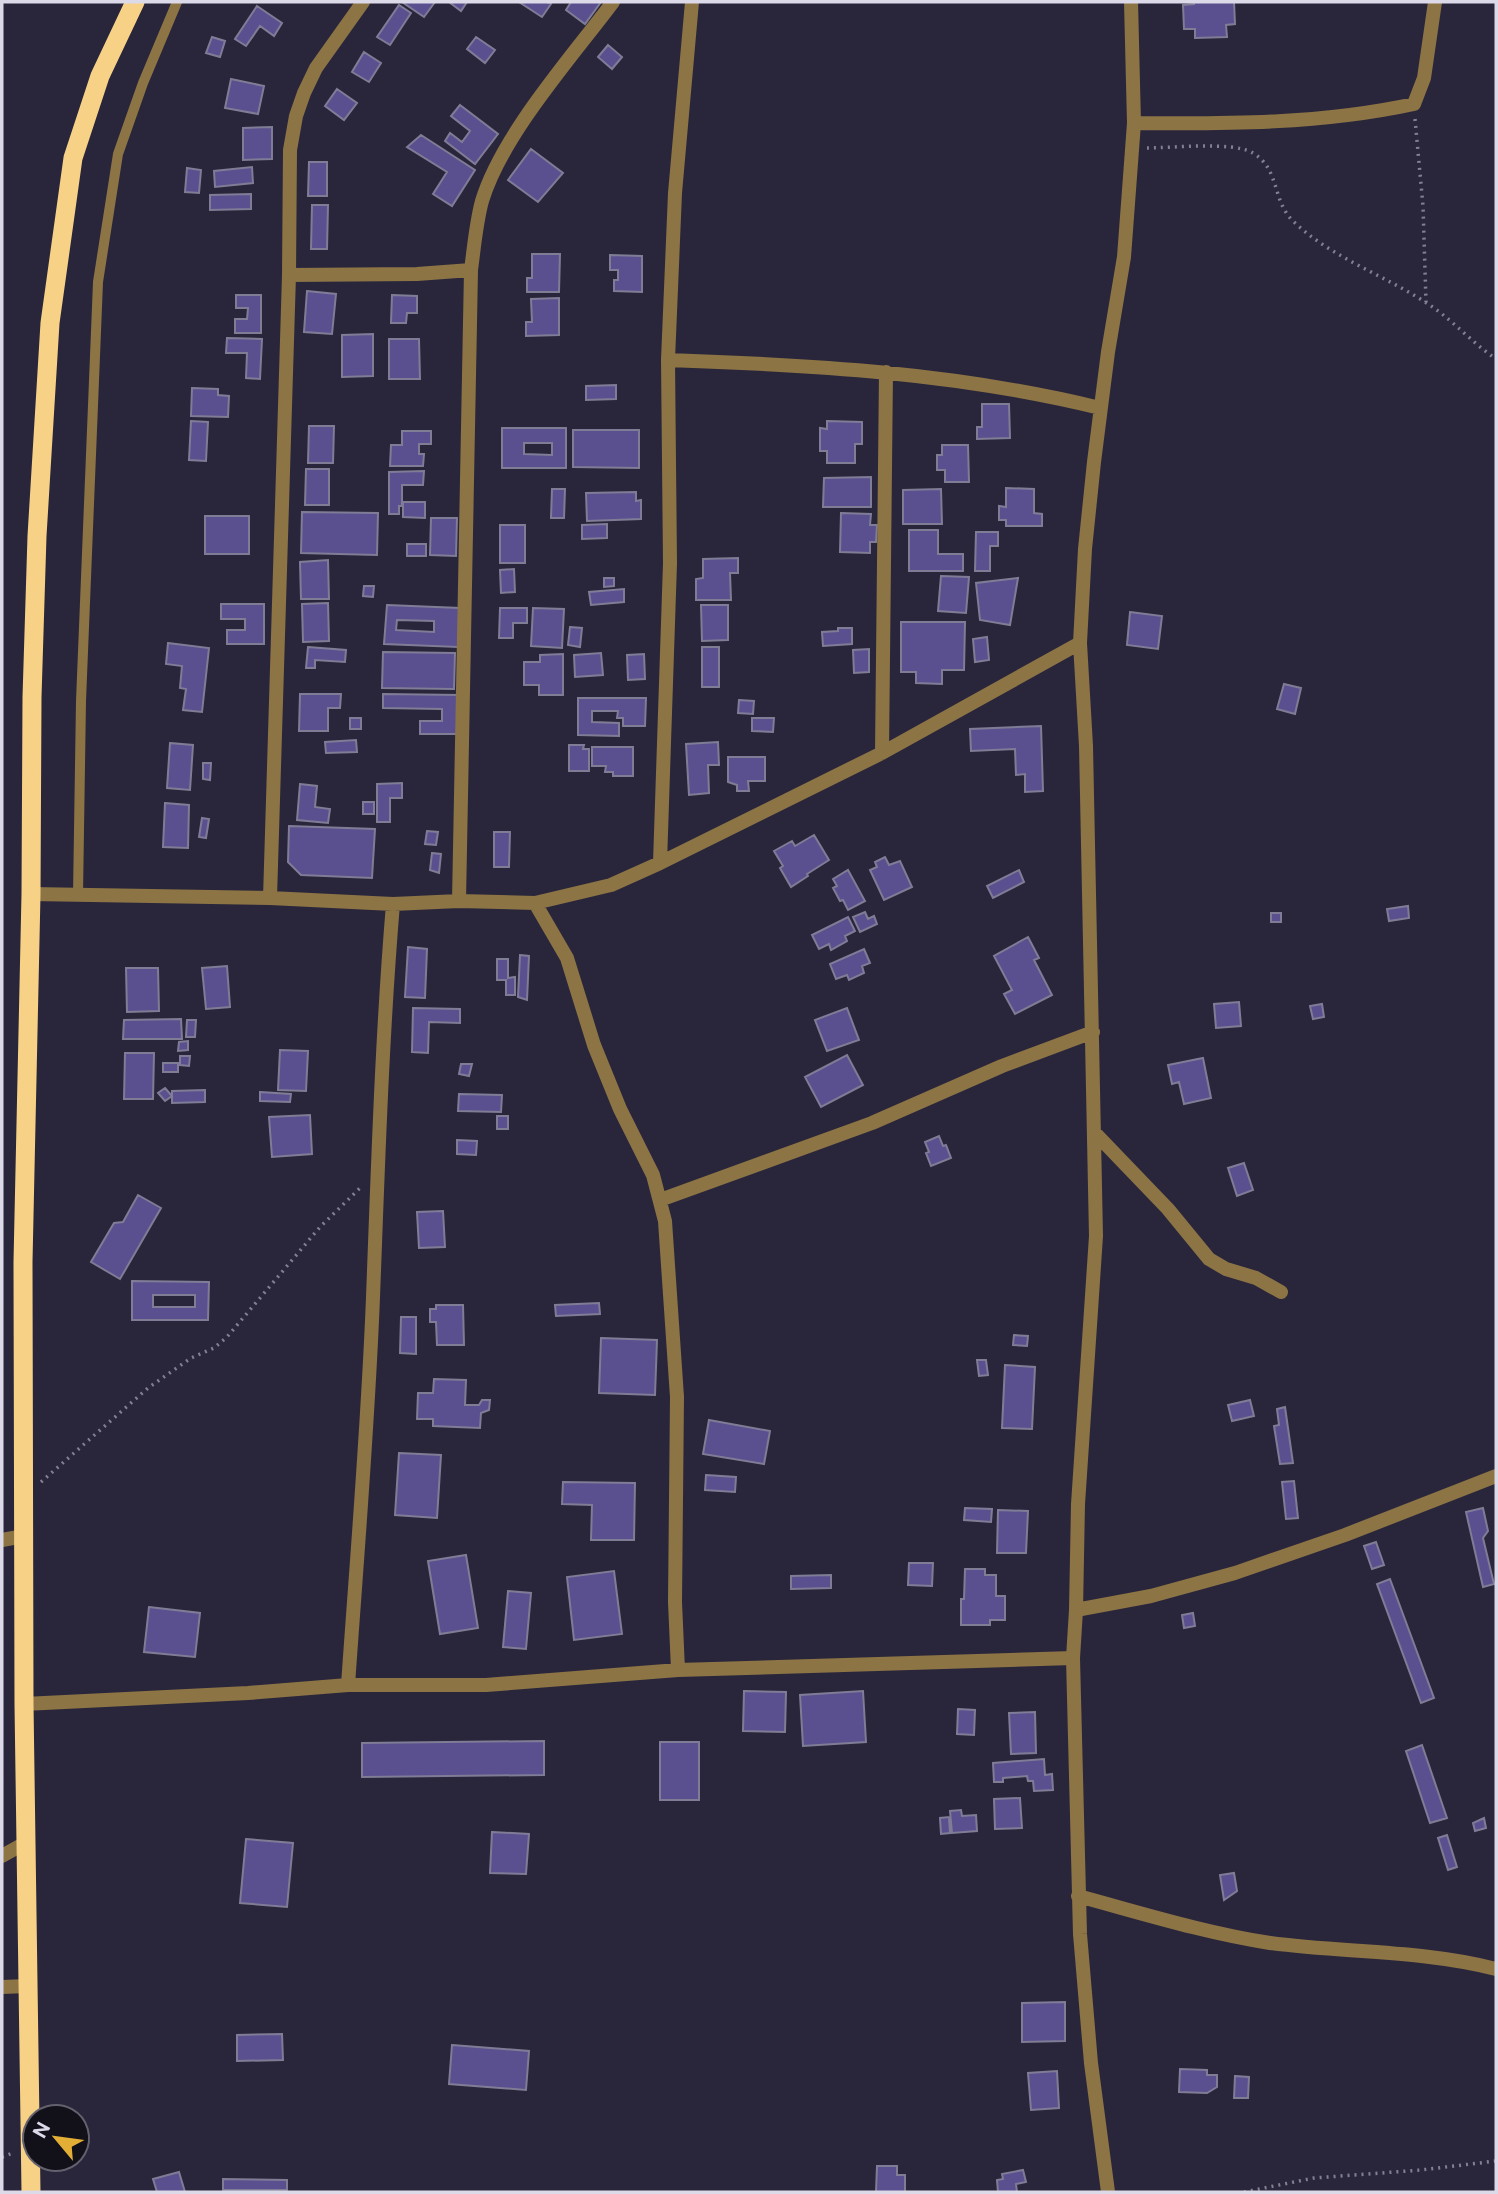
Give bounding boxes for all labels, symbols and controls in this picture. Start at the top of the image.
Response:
north arrow [21,2103,91,2173]
text: N [28,2118,54,2142]

